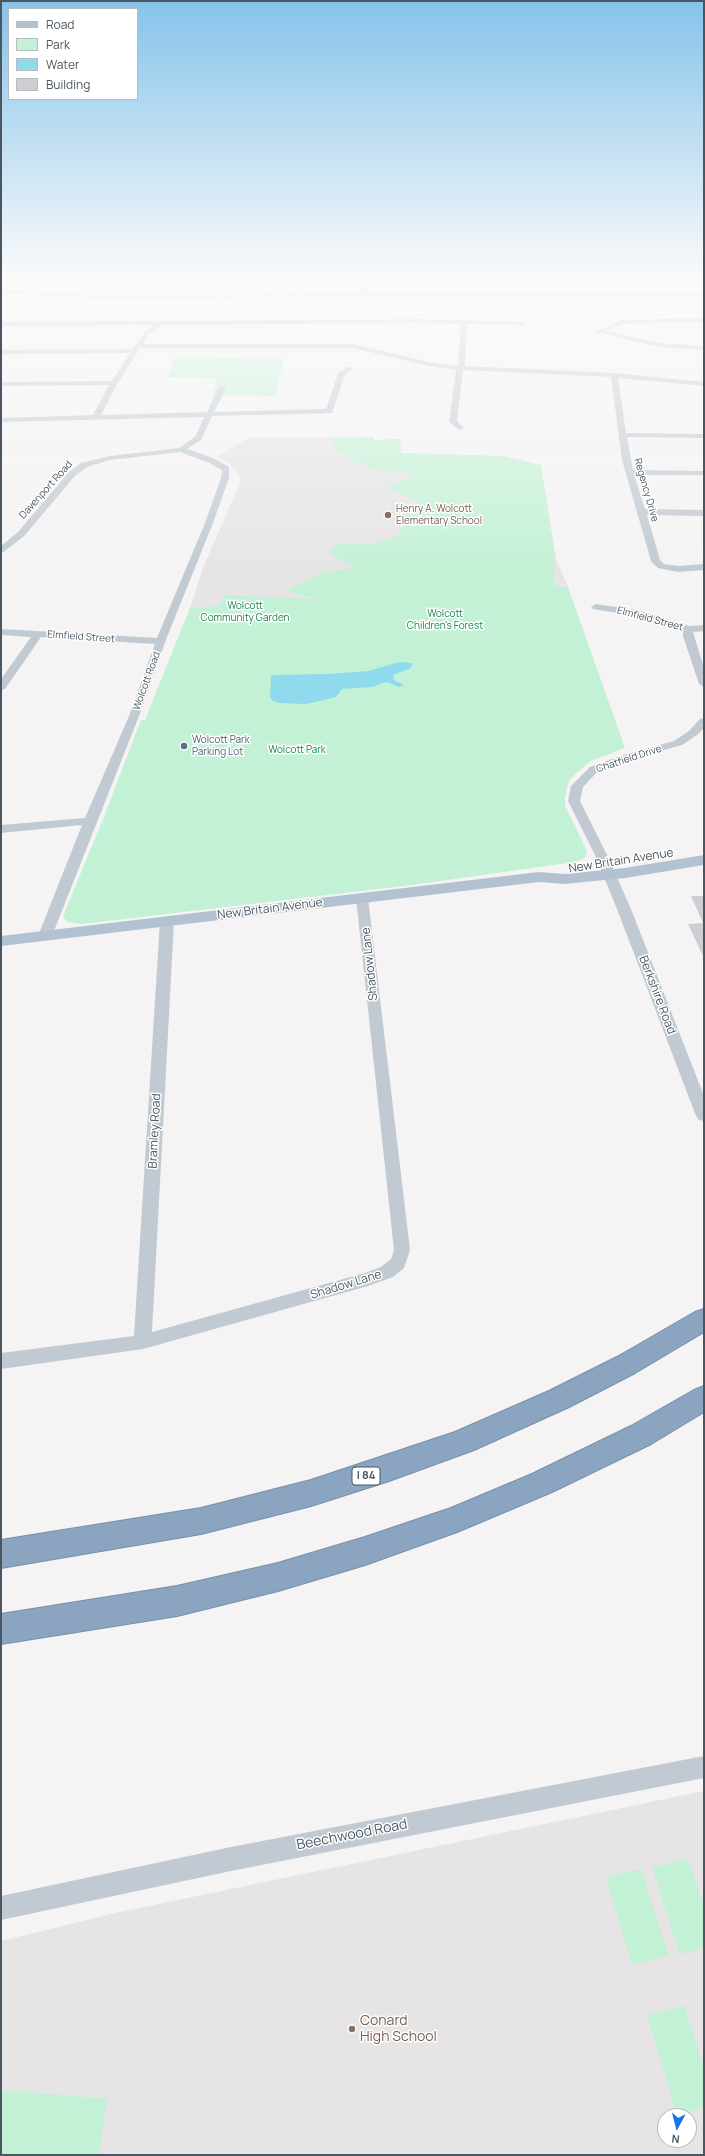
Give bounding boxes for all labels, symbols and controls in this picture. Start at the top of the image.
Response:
legend [8,8,138,100]
text: Road [46,16,74,33]
text: Park [46,36,70,53]
text: Water [46,56,79,73]
text: Building [46,76,90,93]
street label: Regency Drive [631,457,661,523]
street label: Davenport Road [17,459,75,521]
place label: Henry A. Wolcott Elementary School [396,503,482,526]
marker: Henry A. Wolcott Elementary School [383,510,393,520]
park label: Wolcott Community Garden [200,600,290,624]
street label: Elmfield Street [616,604,684,634]
park label: Wolcott Children's Forest [407,608,483,632]
street label: Elmfield Street [47,629,115,645]
street label: Wolcott Road [131,650,163,712]
place label: Wolcott Park Parking Lot [192,734,250,758]
marker: Wolcott Park Parking Lot [179,741,189,751]
street label: Chatfield Drive [595,743,663,775]
park label: Wolcott Park [268,744,326,756]
street label: New Britain Avenue [568,846,674,876]
street label: New Britain Avenue [217,895,323,923]
street label: Shadow Lane [359,927,381,1001]
street label: Berkshire Road [635,954,679,1036]
street label: Bramley Road [146,1093,164,1169]
street label: Shadow Lane [309,1267,383,1303]
road number: I 84 [352,1467,380,1485]
street label: Beechwood Road [295,1816,409,1854]
place label: Conard High School [360,2013,437,2046]
marker: Conard High School [347,2024,357,2034]
north arrow [657,2108,697,2148]
text: N [671,2131,680,2147]

